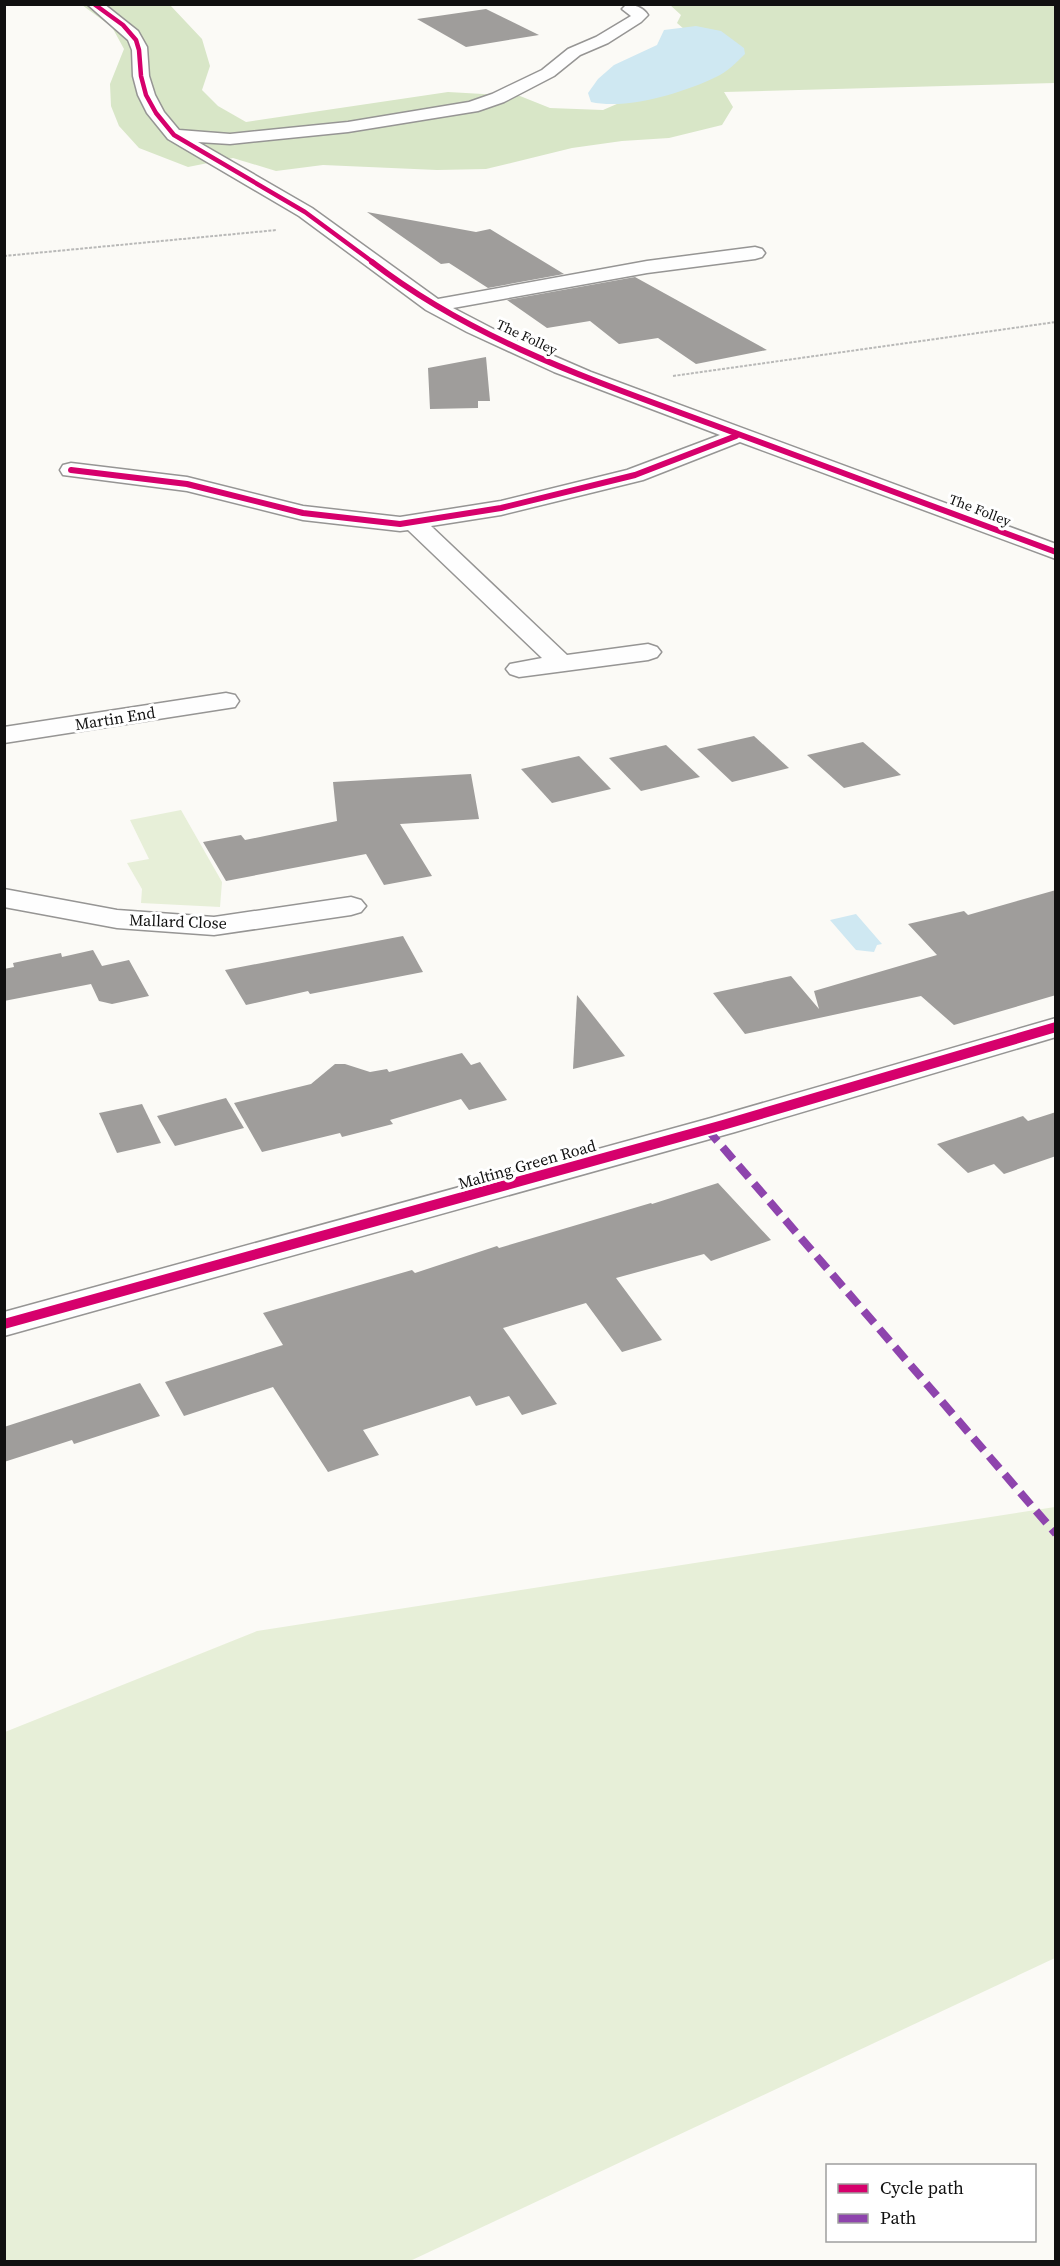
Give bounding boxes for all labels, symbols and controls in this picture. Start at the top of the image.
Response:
street label: The Folley [493,314,561,360]
street label: The Folley [946,489,1015,531]
street label: Martin End [73,701,157,735]
street label: Mallard Close [129,908,227,934]
street label: Malting Green Road [456,1134,598,1194]
legend [826,2164,1036,2242]
text: Cycle path [880,2175,964,2200]
text: Path [880,2205,917,2230]

